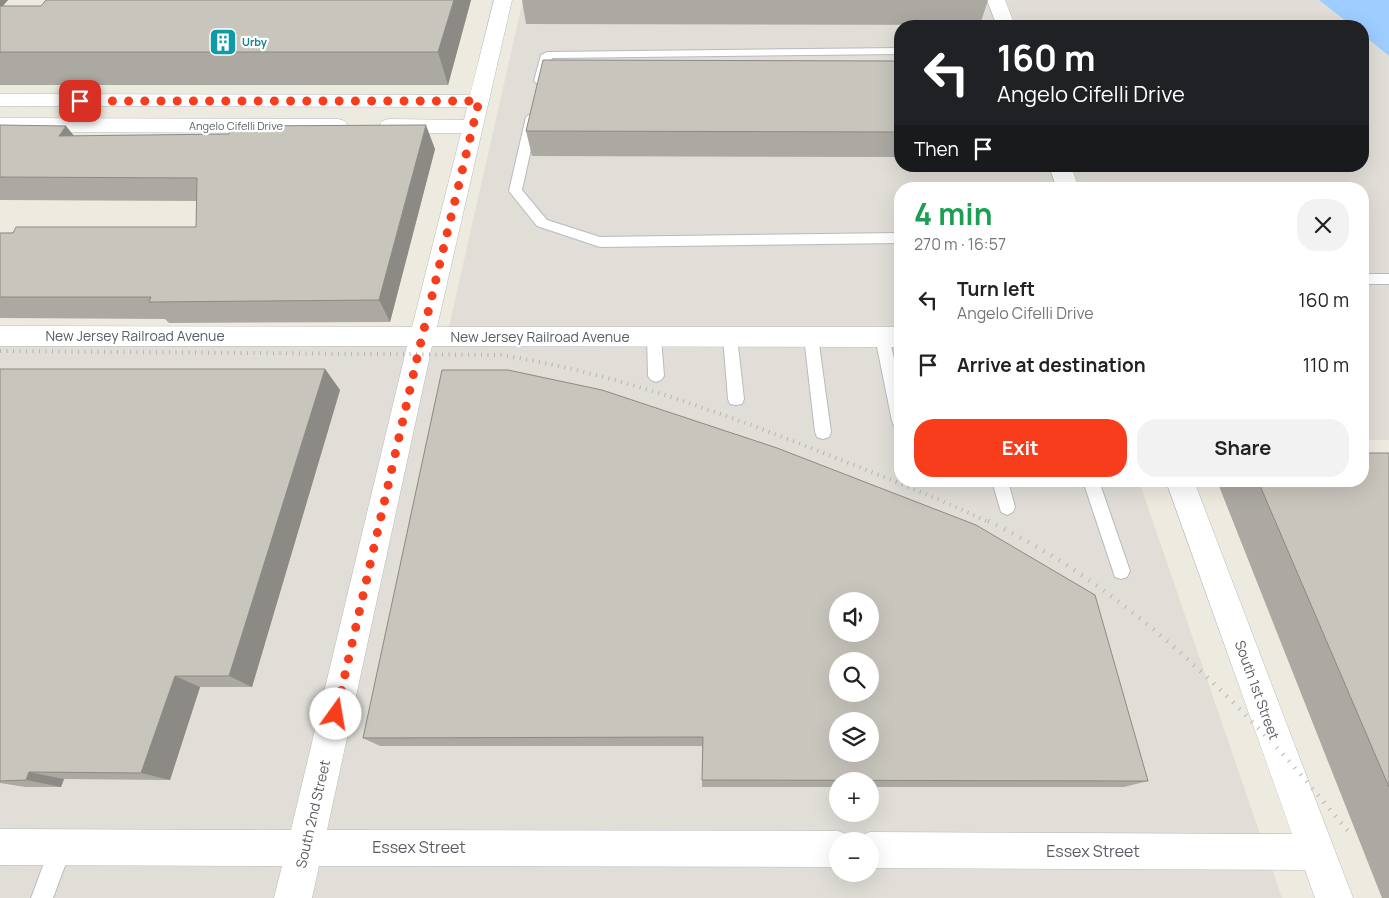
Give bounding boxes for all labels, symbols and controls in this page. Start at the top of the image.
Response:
building icon: Urby [208,27,238,57]
place label: Urby [242,34,268,49]
text: 160 m [997,34,1096,82]
icon: left [914,40,979,105]
text: Angelo Cifelli Drive [997,79,1185,109]
pin [59,80,101,122]
icon: arrive [66,87,94,115]
street label: Angelo Cifelli Drive [189,118,284,133]
icon: arrive [969,135,997,163]
text: Then [914,136,959,162]
text: 4 min [914,193,992,234]
button: close [1297,199,1349,251]
text: 270 m · 16:57 [914,233,1006,255]
text: Turn left [957,276,1035,302]
icon: left [914,286,942,314]
text: 160 m [1298,287,1349,313]
text: Angelo Cifelli Drive [957,302,1094,324]
street label: New Jersey Railroad Avenue [45,326,225,345]
street label: New Jersey Railroad Avenue [450,327,630,346]
icon: arrive [914,351,942,379]
text: Arrive at destination [957,352,1146,378]
text: 110 m [1303,352,1349,378]
button: Exit [914,419,1127,477]
button: Share [1137,419,1349,477]
map controls [829,592,879,882]
button: sound [829,592,879,642]
street label: South 1st Street [1231,638,1284,742]
button: search [829,652,879,702]
position arrow [309,687,361,739]
button: layers [829,712,879,762]
street label: South 2nd Street [291,758,334,870]
button: + [829,772,879,822]
button: − [829,832,879,882]
street label: Essex Street [372,836,466,858]
street label: Essex Street [1046,840,1140,862]

